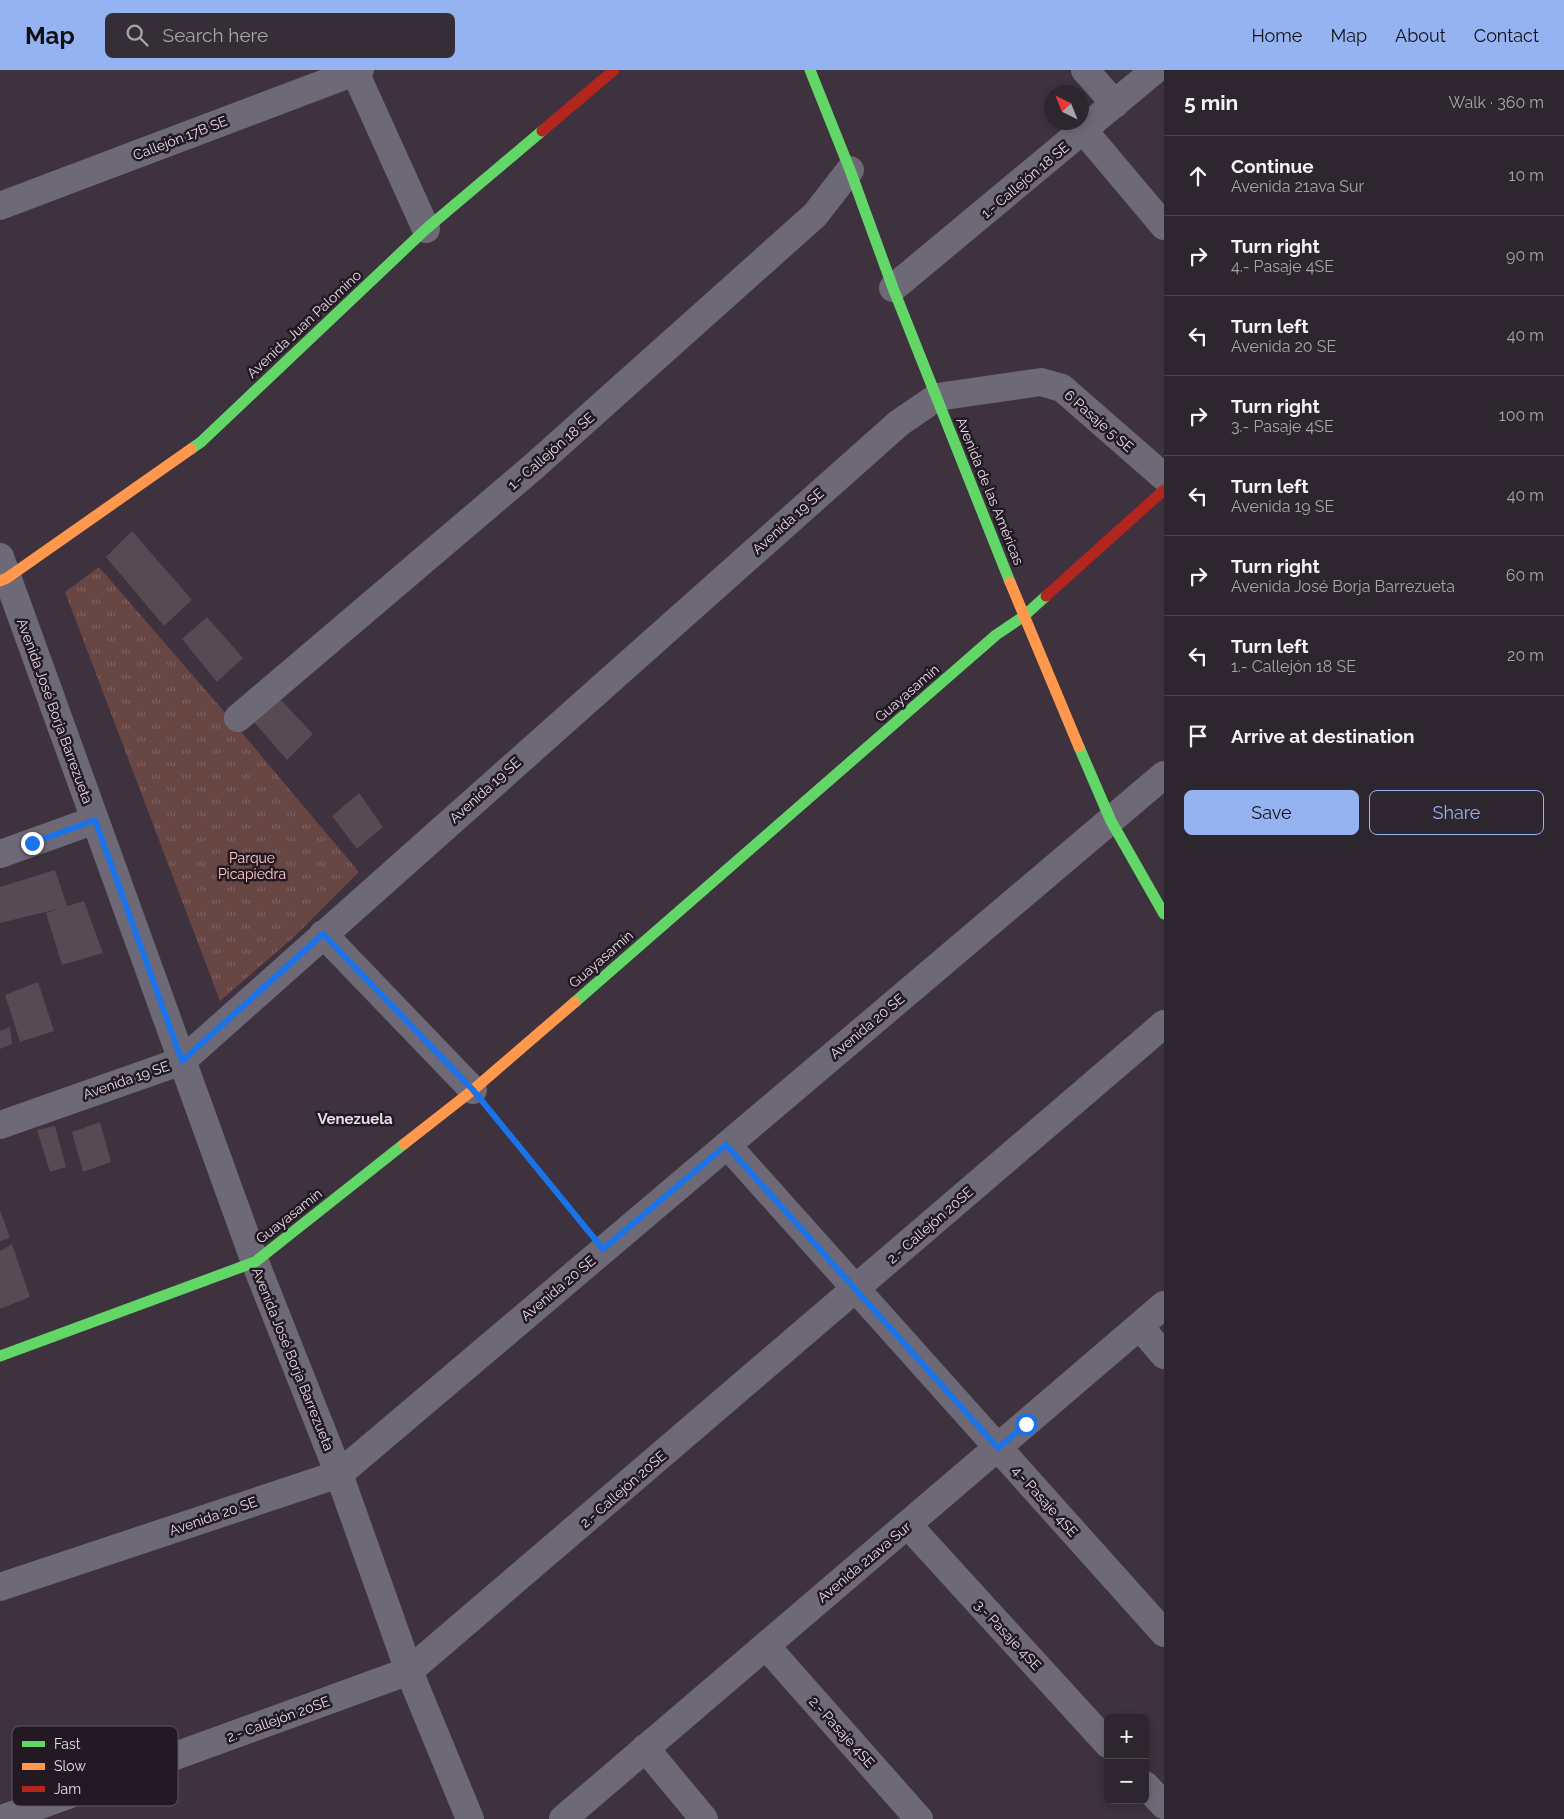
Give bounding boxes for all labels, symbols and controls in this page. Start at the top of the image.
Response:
search box [105,13,455,58]
text: Map [25,21,75,50]
icon: search [123,21,151,49]
text: Search here [163,24,268,46]
text: Home [1251,25,1302,46]
text: Map [1330,25,1367,46]
text: About [1395,25,1446,46]
text: Contact [1474,25,1539,46]
north arrow [1044,85,1089,130]
text: 5 min [1184,90,1238,115]
text: Walk · 360 m [1449,93,1544,112]
street label: Callejón 17B SE [131,113,229,163]
street label: 1.- Callejón 18 SE [978,139,1072,221]
text: Continue [1231,155,1314,177]
icon: ahead [1184,162,1212,190]
text: 10 m [1509,166,1544,185]
text: Avenida 21ava Sur [1231,177,1364,196]
text: Turn right [1231,235,1320,257]
icon: right [1184,242,1212,270]
text: 90 m [1506,246,1544,265]
text: 4.- Pasaje 4SE [1231,257,1334,276]
street label: Avenida Juan Palomino [244,267,364,381]
text: Turn left [1231,315,1308,337]
icon: left [1184,322,1212,350]
text: 40 m [1507,326,1544,345]
text: Avenida 20 SE [1231,337,1336,356]
street label: 6 Pasaje 5 SE [1061,387,1137,455]
text: Turn right [1231,395,1320,417]
icon: right [1184,402,1212,430]
text: 100 m [1499,406,1544,425]
street label: 1.- Callejón 18 SE [505,409,597,493]
street label: Avenida de las Américas [953,415,1027,567]
text: 3.- Pasaje 4SE [1231,417,1334,436]
text: Turn left [1231,475,1308,497]
icon: left [1184,482,1212,510]
street label: Avenida 19 SE [749,485,827,557]
text: 40 m [1507,486,1544,505]
text: Avenida 19 SE [1231,497,1334,516]
text: Turn right [1231,555,1320,577]
icon: right [1184,562,1212,590]
text: 60 m [1506,566,1544,585]
text: Avenida José Borja Barrezueta [1231,577,1455,596]
street label: Avenida José Borja Barrezueta [14,616,96,806]
text: Turn left [1231,635,1308,657]
icon: left [1184,642,1212,670]
text: 20 m [1507,646,1544,665]
text: 1.- Callejón 18 SE [1231,657,1356,676]
street label: Guayasamín [872,661,942,725]
icon: arrive [1184,722,1212,750]
text: Arrive at destination [1231,725,1415,747]
street label: Avenida 19 SE [446,754,524,826]
button: Save [1184,790,1359,835]
button: Share [1369,790,1544,835]
route end [21,832,44,855]
park label: Parque Picapiedra [218,850,286,882]
street label: Guayasamín [566,927,636,991]
street label: Avenida 20 SE [827,990,907,1062]
street label: Avenida 19 SE [81,1058,171,1102]
district label: Venezuela [317,1110,393,1128]
street label: 2.- Callejón 20SE [884,1183,976,1267]
street label: Guayasamín [253,1185,325,1247]
street label: Avenida 20 SE [518,1252,598,1324]
street label: Avenida José Borja Barrezueta [249,1265,337,1453]
route start [1015,1413,1038,1436]
street label: 2.- Callejón 20SE [577,1447,669,1531]
street label: 4.- Pasaje 4SE [1009,1462,1081,1540]
street label: Avenida 20 SE [167,1493,259,1539]
street label: Avenida 21ava Sur [814,1518,914,1606]
street label: 3.- Pasaje 4SE [972,1597,1044,1673]
street label: 2.- Callejón 20SE [224,1693,332,1745]
street label: 2.- Pasaje 4SE [806,1693,878,1771]
map controls [1104,1714,1149,1804]
button: + [1104,1714,1149,1759]
legend [12,1726,178,1806]
text: Fast [54,1736,81,1752]
text: Slow [54,1758,86,1774]
button: − [1104,1759,1149,1804]
text: Jam [54,1781,81,1797]

